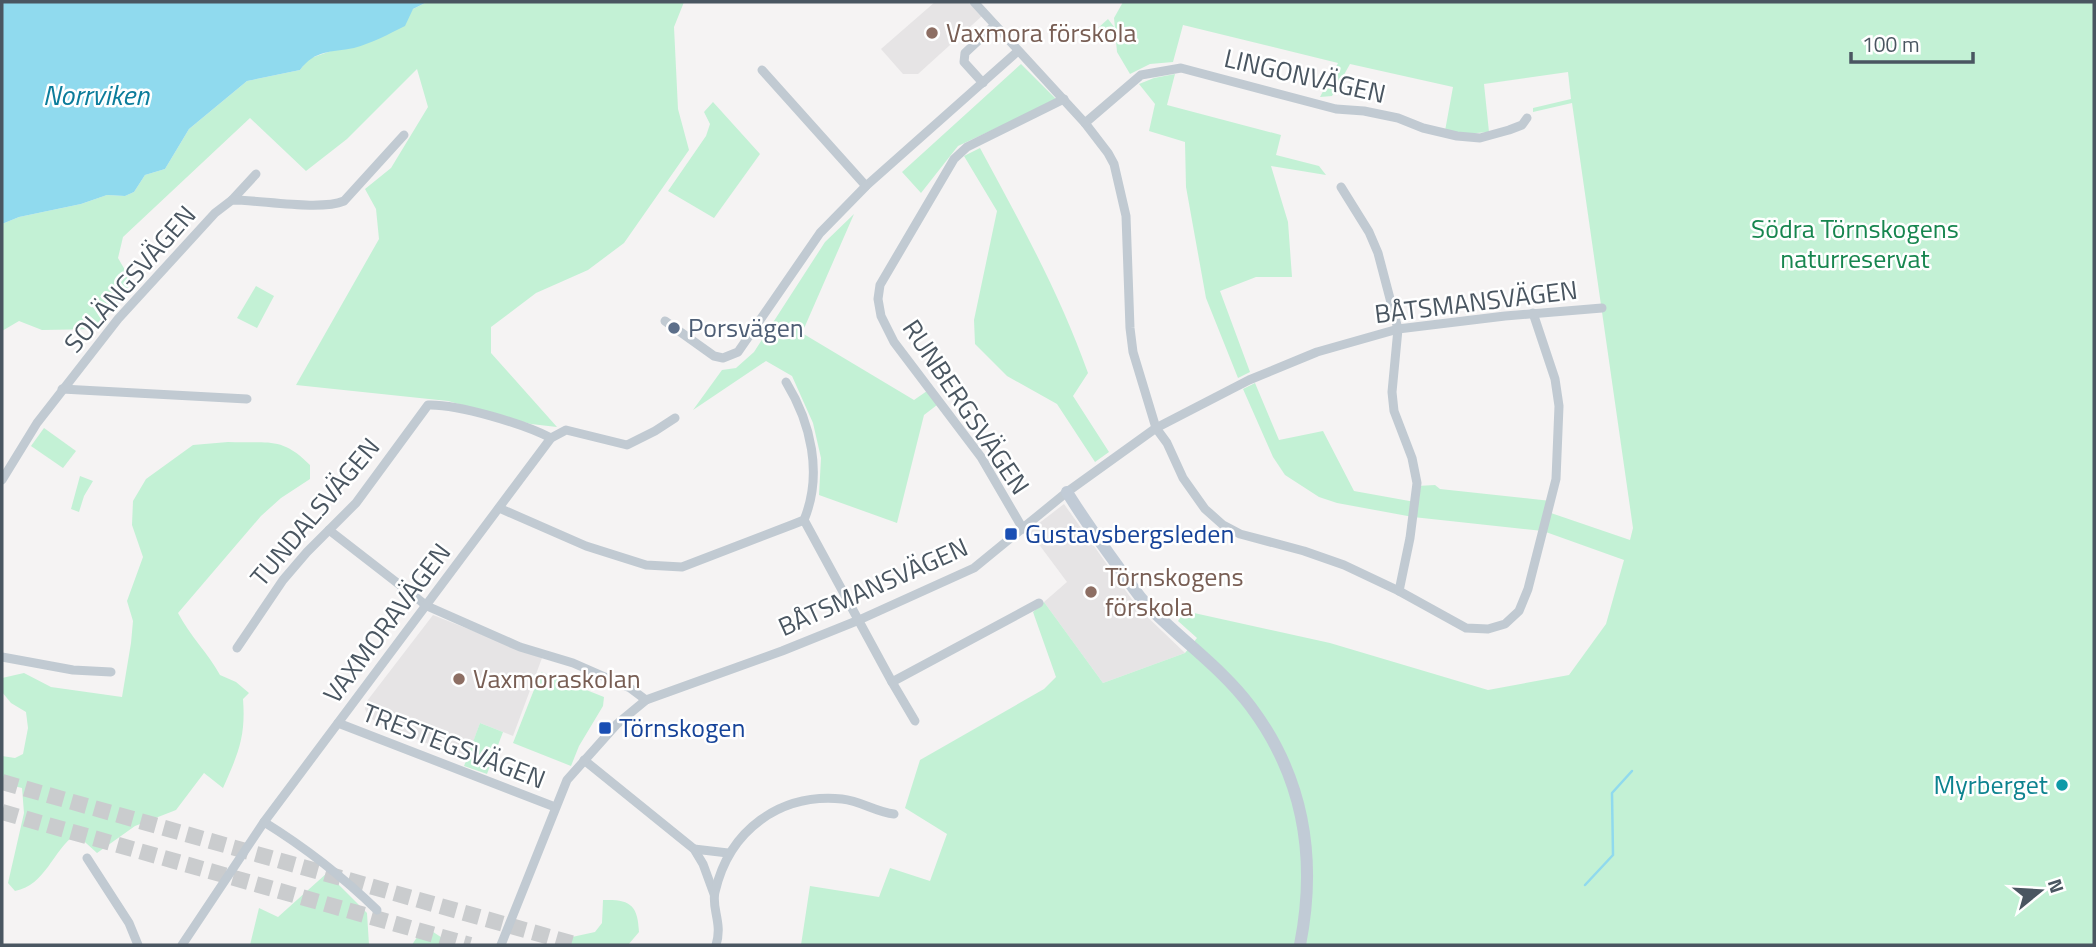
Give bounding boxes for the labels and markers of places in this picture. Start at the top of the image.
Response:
place label: Vaxmora förskola [946,13,1136,52]
marker: Vaxmora förskola [924,25,940,41]
place label: Porsvägen [688,308,804,347]
marker: Porsvägen [666,320,682,336]
place label: Gustavsbergsleden [1025,514,1234,553]
marker: Gustavsbergsleden [1003,526,1019,542]
place label: Törnskogens förskola [1105,557,1243,626]
marker: Törnskogens förskola [1083,584,1099,600]
place label: Vaxmoraskolan [473,659,641,698]
marker: Vaxmoraskolan [451,671,467,687]
place label: Törnskogen [619,708,745,747]
marker: Törnskogen [597,720,613,736]
place label: Myrberget [1933,765,2048,804]
marker: Myrberget [2054,777,2070,793]

